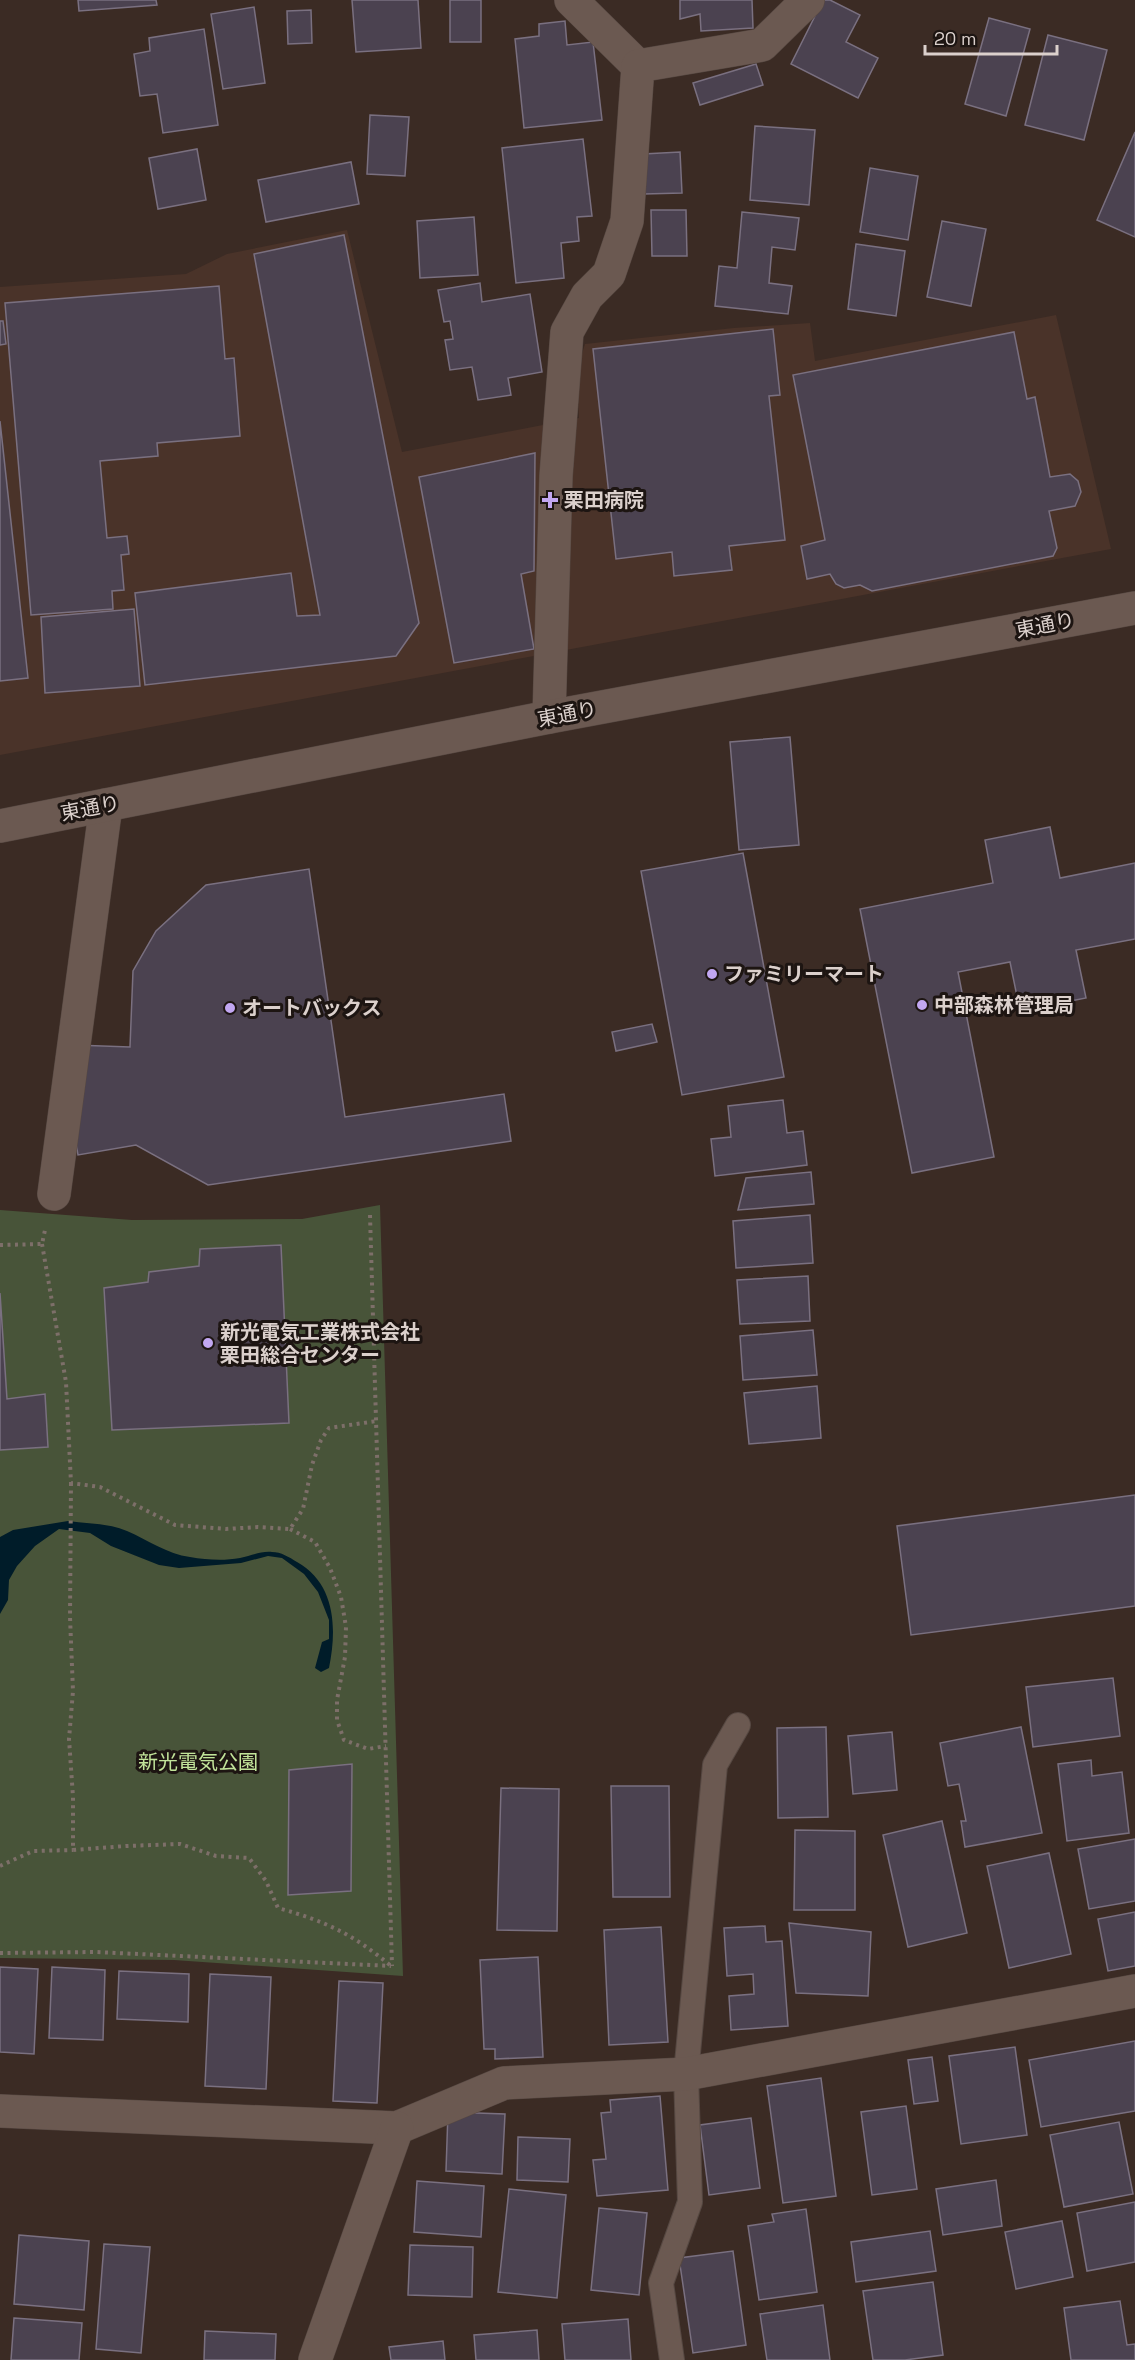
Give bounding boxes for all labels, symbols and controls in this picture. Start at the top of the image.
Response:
scale bar [925,18,1057,56]
text: 20 m [934,27,977,50]
place label: 栗田病院 [564,487,644,513]
marker: 栗田病院 [541,491,559,509]
street label: 東通り [1013,607,1077,643]
street label: 東通り [535,696,599,732]
street label: 東通り [58,790,122,826]
place label: ファミリーマート [724,961,884,987]
marker: ファミリーマート [705,967,719,981]
place label: 中部森林管理局 [934,992,1074,1018]
place label: オートバックス [242,995,381,1021]
marker: 中部森林管理局 [915,998,929,1012]
marker: オートバックス [223,1001,237,1015]
place label: 新光電気工業株式会社 栗田総合センター [220,1319,420,1368]
marker: 新光電気工業株式会社 栗田総合センター [201,1336,215,1350]
park label: 新光電気公園 [138,1749,258,1775]

